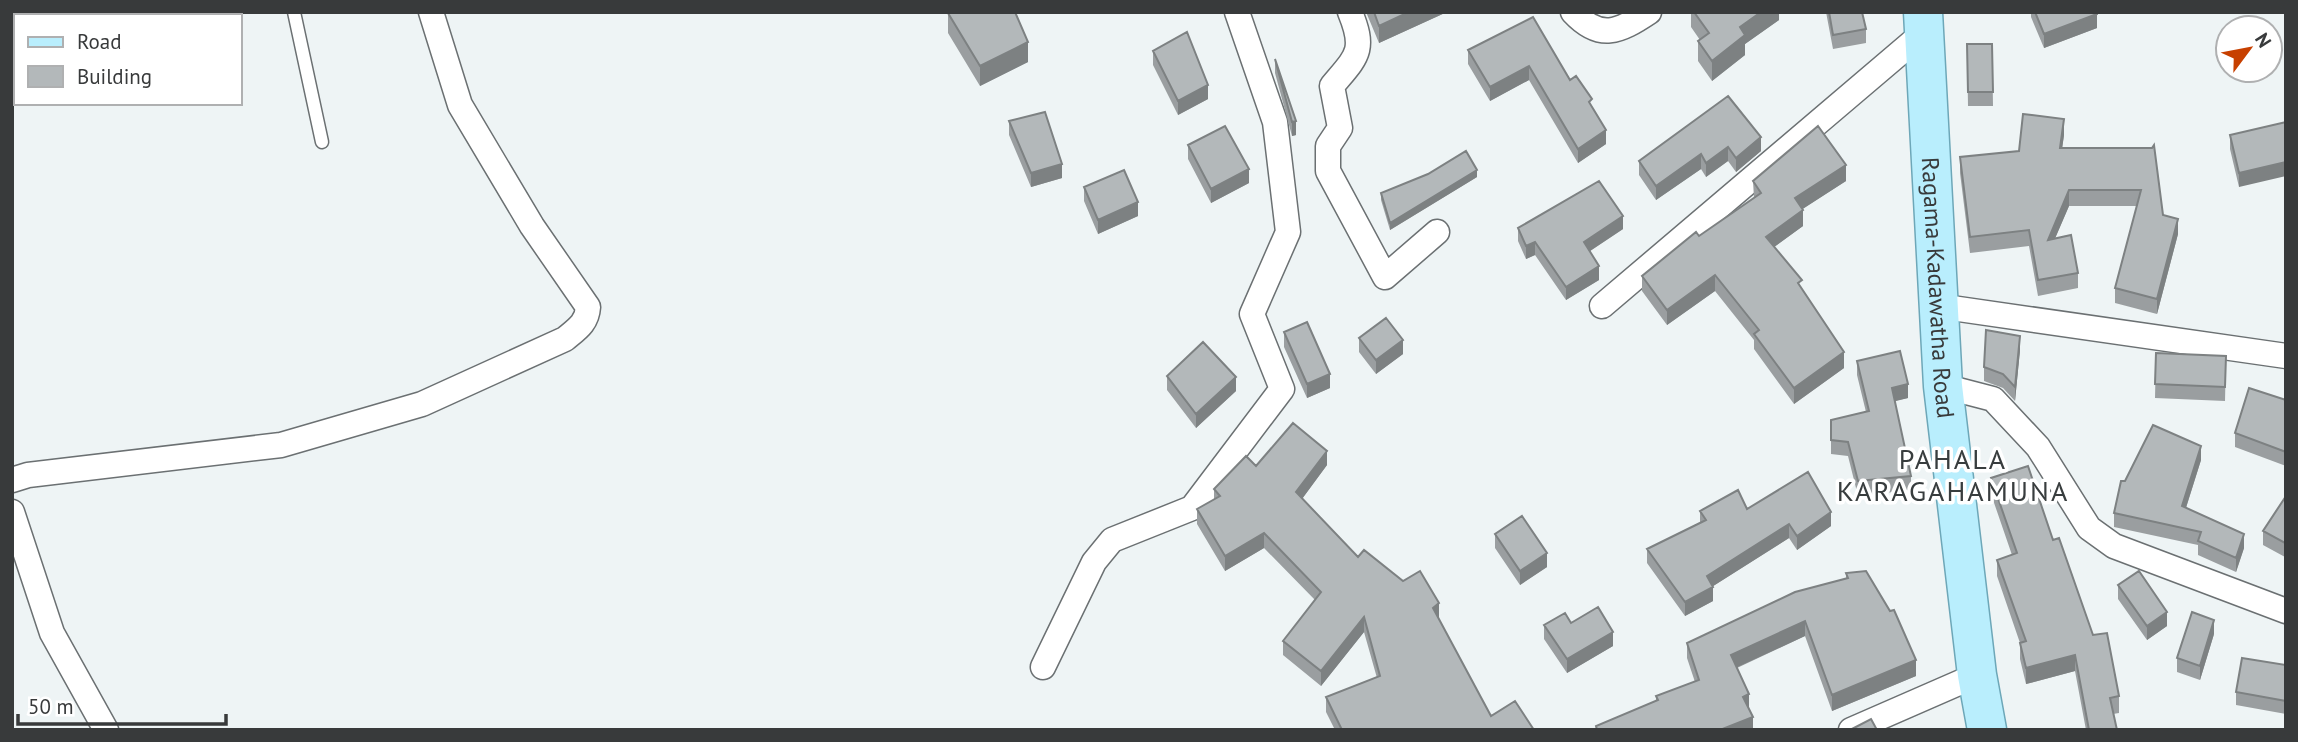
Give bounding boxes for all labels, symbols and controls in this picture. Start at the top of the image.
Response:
legend [14,14,242,105]
north arrow [2214,14,2284,84]
text: Road [77,28,121,55]
text: N [2250,28,2277,52]
text: Building [77,63,152,90]
street label: Ragama-Kadawatha Road [1915,156,1962,420]
district label: PAHALA KARAGAHAMUNA [1837,440,2069,509]
scale bar [18,682,226,726]
text: 50 m [28,693,74,720]

